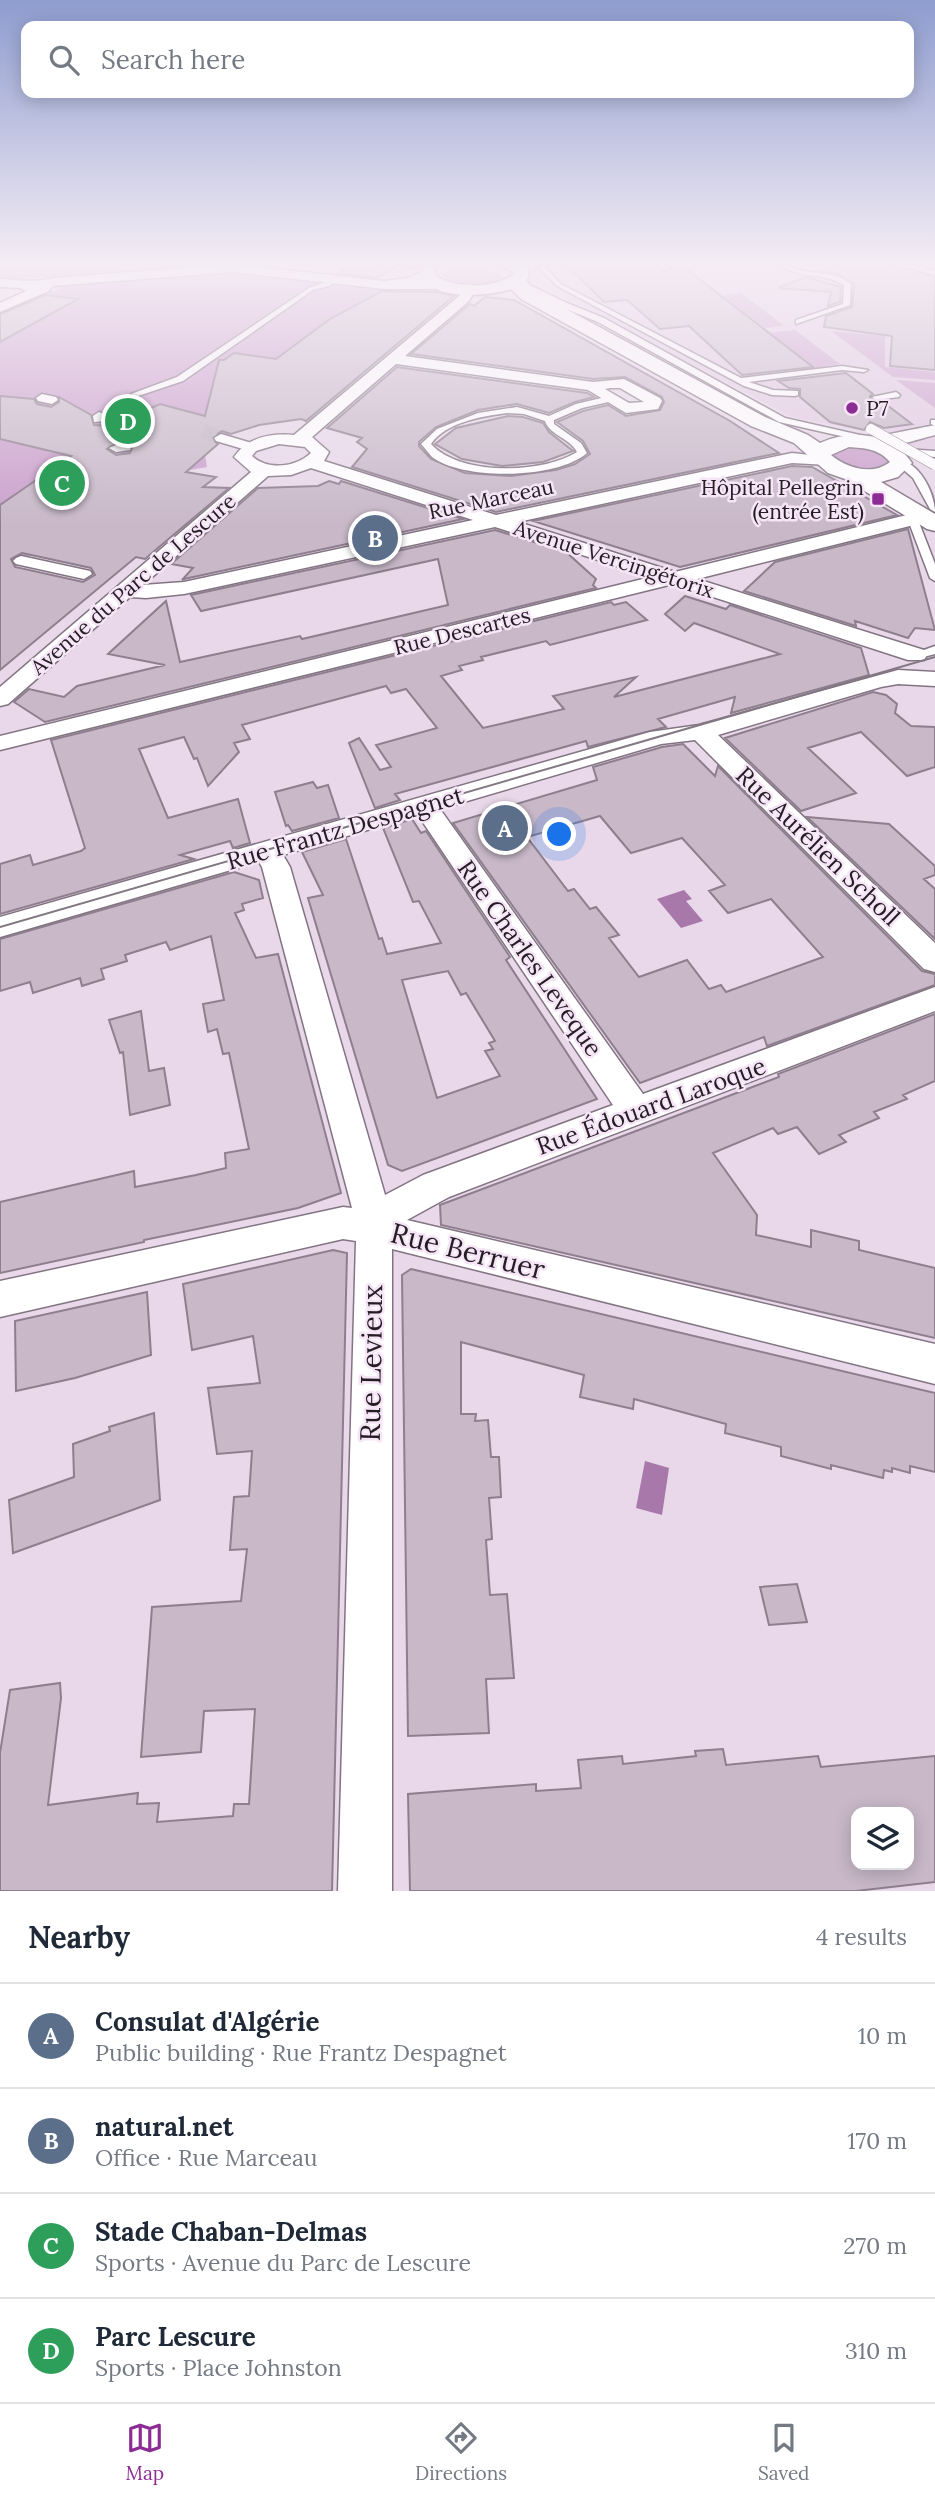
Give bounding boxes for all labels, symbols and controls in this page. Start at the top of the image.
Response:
search box [21,21,914,98]
icon: search [45,41,83,79]
text: Search here [101,43,245,76]
pin: D [105,395,151,447]
place label: P7 [866,395,889,422]
marker: P7 [844,400,860,416]
pin: C [39,457,85,509]
street label: Rue Marceau [426,473,556,525]
place label: Hôpital Pellegrin (entrée Est) [701,474,864,525]
street label: Avenue du Parc de Lescure [24,487,241,681]
marker: Hôpital Pellegrin (entrée Est) [870,491,886,507]
pin: B [352,512,398,564]
street label: Avenue Vercingétorix [509,514,718,604]
street label: Rue Descartes [391,601,533,661]
street label: Rue Aurélien Scholl [729,760,907,932]
street label: Rue Frantz Despagnet [223,779,468,877]
pin: A [482,802,528,854]
your location [542,817,576,851]
street label: Rue Charles Leveque [451,854,609,1062]
street label: Rue Édouard Laroque [532,1050,770,1162]
street label: Rue Berruer [387,1214,549,1288]
street label: Rue Levieux [352,1284,390,1442]
map controls [851,1807,914,1870]
button: layers [851,1807,914,1870]
text: Nearby [28,1918,130,1956]
text: 4 results [816,1922,907,1951]
text: Consulat d'Algérie [95,2005,319,2038]
text: A [43,2021,59,2050]
text: 10 m [858,2021,907,2050]
text: Public building · Rue Frantz Despagnet [95,2038,507,2067]
text: natural.net [95,2110,233,2143]
text: B [43,2126,59,2155]
text: 170 m [847,2126,907,2155]
text: Office · Rue Marceau [95,2143,318,2172]
text: Stade Chaban-Delmas [95,2215,367,2248]
text: C [43,2231,59,2260]
text: 270 m [843,2231,907,2260]
text: Sports · Avenue du Parc de Lescure [95,2248,471,2277]
text: Parc Lescure [95,2320,256,2353]
text: D [42,2336,60,2365]
text: 310 m [845,2336,907,2365]
text: Sports · Place Johnston [95,2353,342,2382]
tab: Map [126,2419,164,2485]
tab: Directions [415,2419,507,2485]
tab: Saved [758,2419,809,2485]

